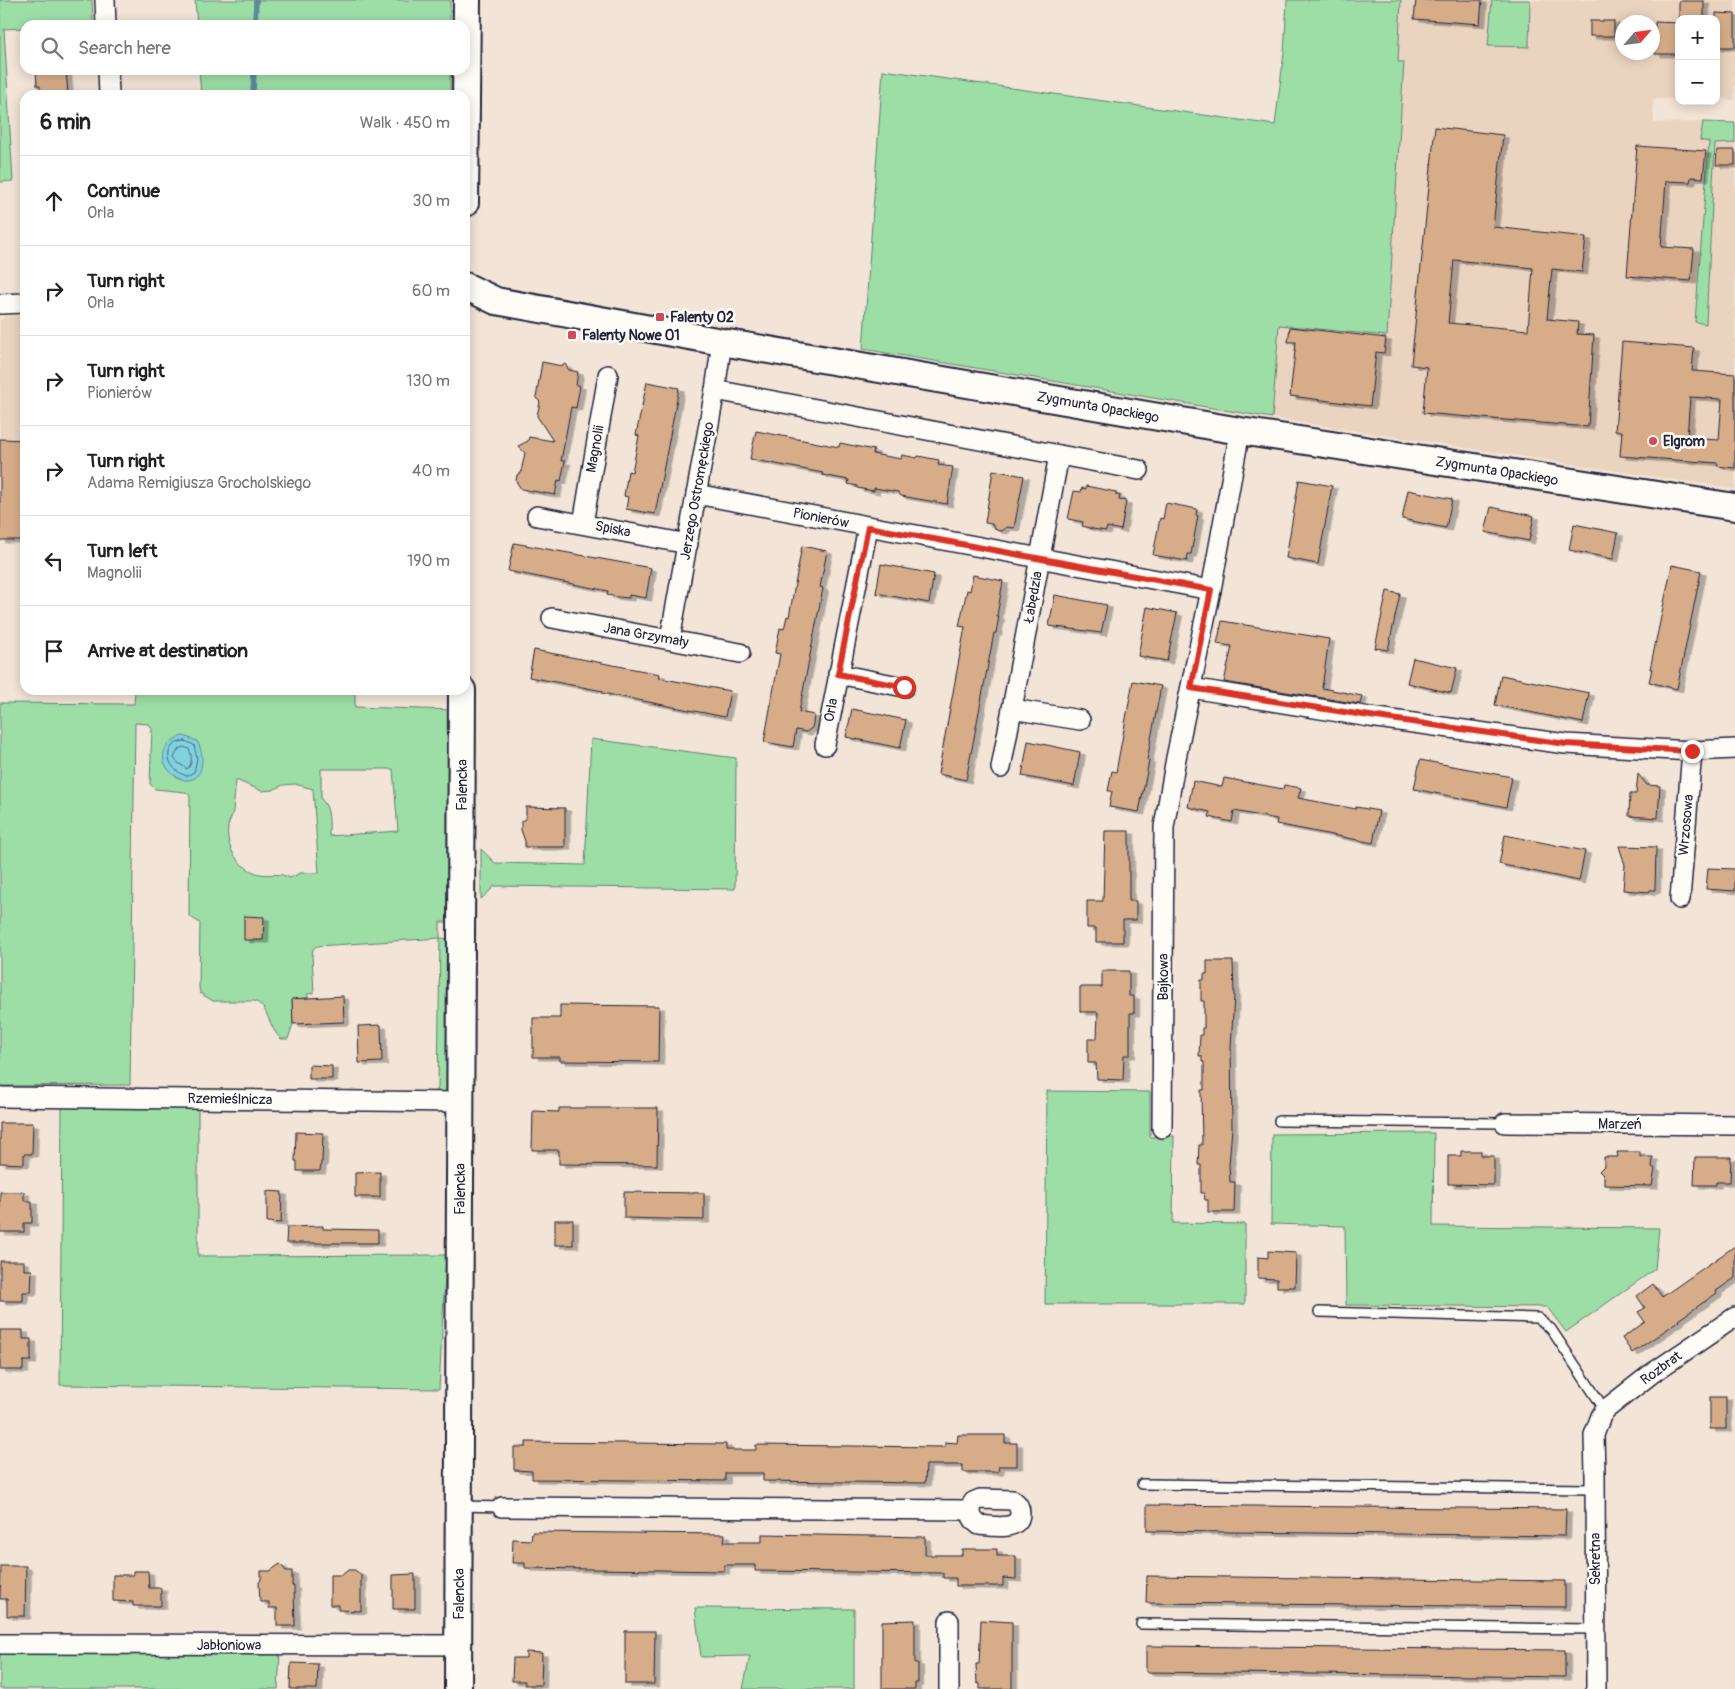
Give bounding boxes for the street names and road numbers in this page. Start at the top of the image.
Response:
street label: Zygmunta Opackiego [1035,388,1161,426]
street label: Jerzego Ostromęckiego [676,420,718,561]
street label: Magnolii [582,424,608,474]
street label: Zygmunta Opackiego [1434,453,1560,489]
street label: Pionierów [791,504,851,532]
street label: Spiska [594,517,632,541]
street label: Łabędzia [1020,570,1046,625]
street label: Jana Grzymały [602,619,690,651]
street label: Orla [821,697,841,723]
street label: Falencka [454,759,471,811]
street label: Wrzosowa [1675,794,1697,856]
street label: Bajkowa [1155,953,1172,1001]
street label: Rzemieślnicza [187,1090,273,1108]
street label: Marzeń [1598,1116,1642,1133]
street label: Falencka [452,1163,469,1215]
street label: Rozbrat [1637,1347,1685,1389]
street label: Sekretna [1587,1533,1604,1585]
street label: Falencka [451,1568,468,1620]
street label: Jabłoniowa [197,1637,261,1654]

